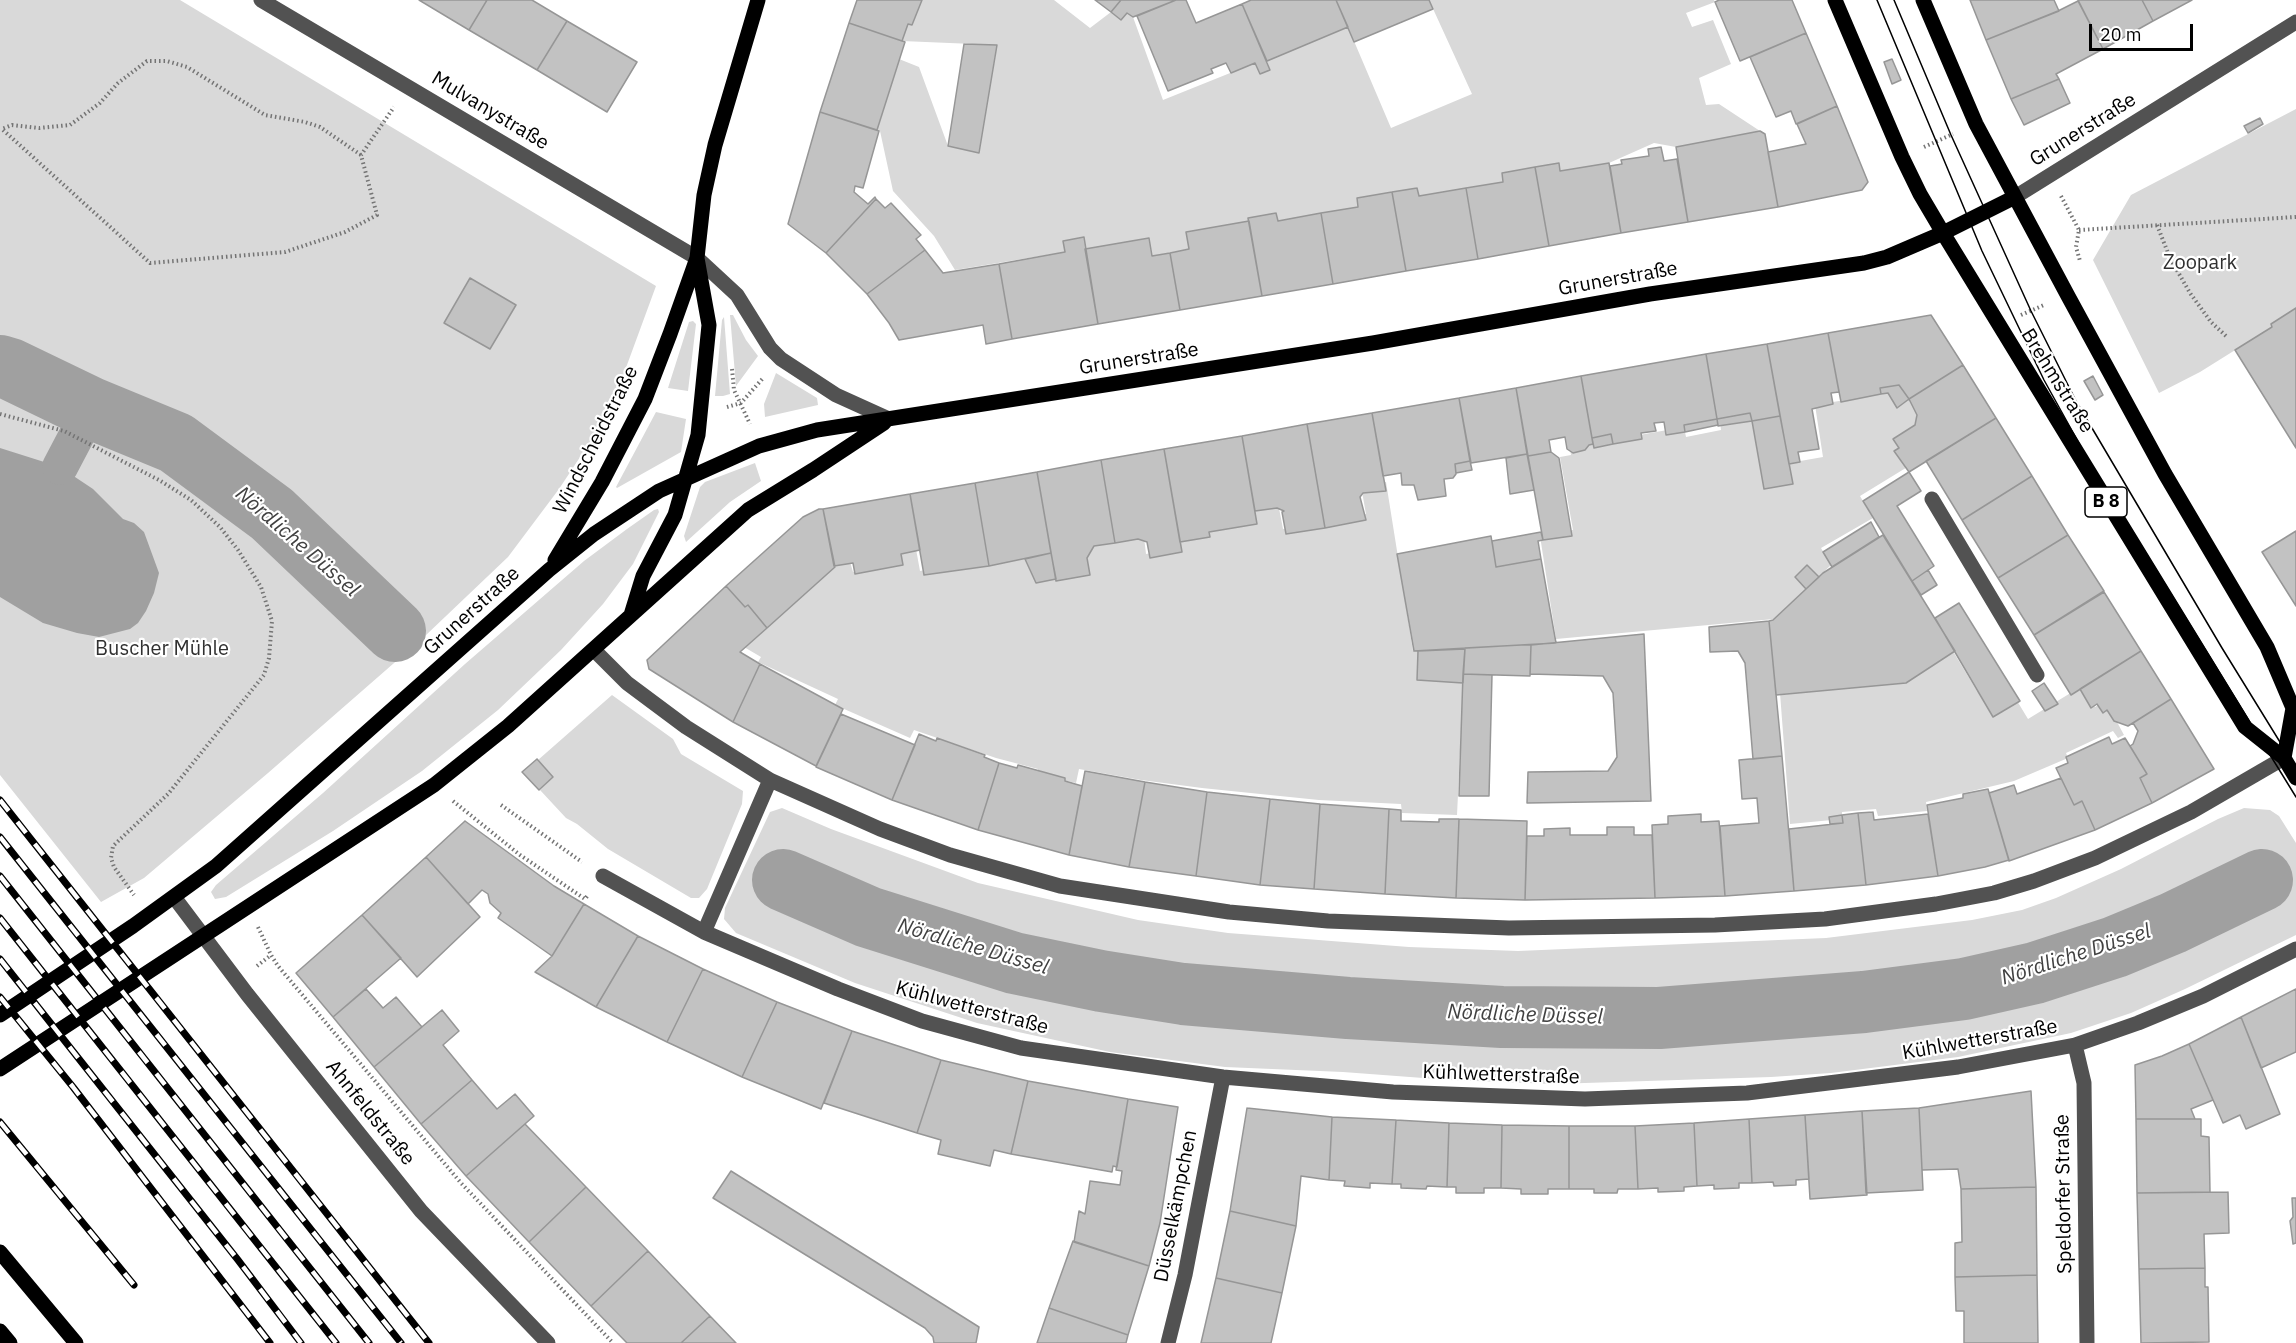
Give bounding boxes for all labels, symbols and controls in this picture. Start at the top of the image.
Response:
scale bar [2092,12,2196,50]
text: 20 m [2100,23,2142,46]
street label: Mulvanystraße [427,67,553,155]
street label: Grunerstraße [2025,88,2141,172]
park label: Zoopark [2163,251,2237,275]
street label: Grunerstraße [1557,257,1679,301]
street label: Brehmstraße [2015,324,2099,438]
street label: Grunerstraße [1078,338,1200,380]
street label: Windscheidstraße [548,362,644,518]
water label: Nördliche Düssel [230,481,364,603]
road number: B 8 [2085,487,2127,517]
street label: Grunerstraße [419,562,525,660]
park label: Buscher Mühle [95,637,229,661]
water label: Nördliche Düssel [895,913,1051,981]
water label: Nördliche Düssel [1998,919,2154,991]
street label: Kühlwetterstraße [893,976,1051,1040]
water label: Nördliche Düssel [1447,1000,1603,1030]
street label: Kühlwetterstraße [1901,1015,2059,1065]
street label: Ahnfeldstraße [320,1056,420,1170]
street label: Kühlwetterstraße [1422,1060,1580,1090]
street label: Speldorfer Straße [2051,1114,2077,1274]
street label: Düsselkämpchen [1149,1128,1203,1284]

